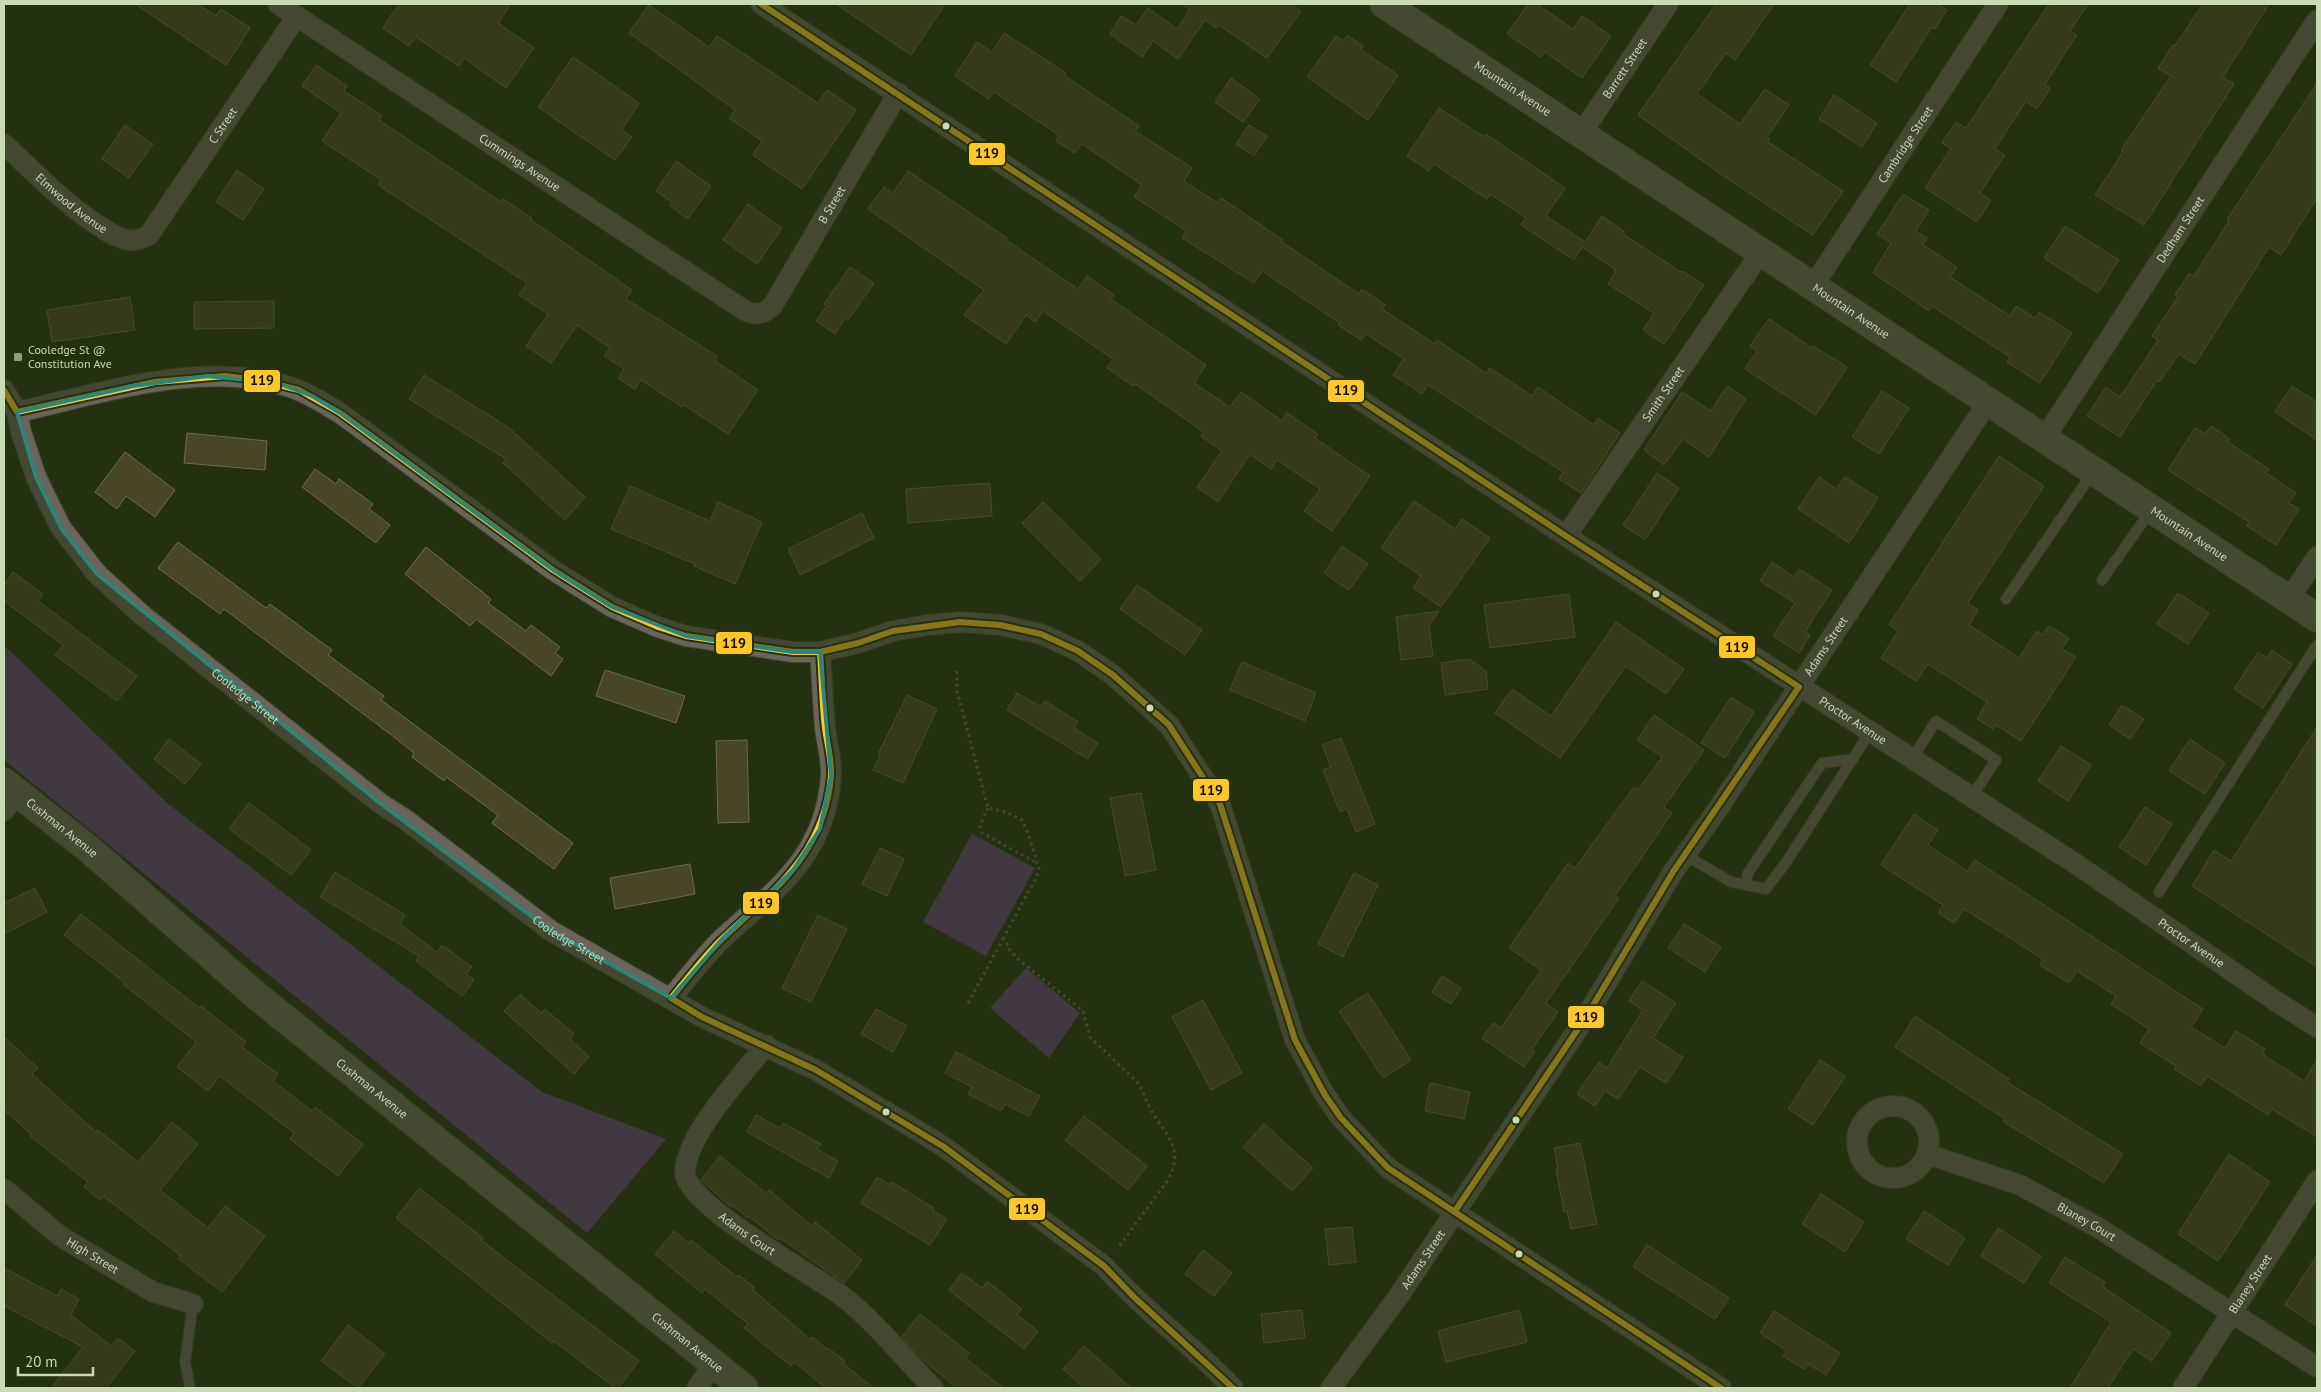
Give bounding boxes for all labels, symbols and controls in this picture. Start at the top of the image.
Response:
street label: Barrett Street [1599,35,1650,101]
street label: Mountain Avenue [1472,57,1554,119]
street label: Cambridge Street [1875,103,1936,186]
street label: C Street [205,105,240,146]
unlabelled marker [941,121,951,131]
street label: Cummings Avenue [476,130,563,194]
line badge: 119 [968,142,1006,166]
text: 119 [975,144,999,162]
street label: Elmwood Avenue [33,170,110,236]
street label: B Street [815,183,848,226]
street label: Dedham Street [2153,193,2207,265]
street label: Mountain Avenue [1810,280,1893,342]
place label: Cooledge St @ Constitution Ave [28,342,112,371]
marker: Cooledge St @ Constitution Ave [12,351,24,363]
street label: Smith Street [1639,363,1687,425]
line badge: 119 [243,369,281,393]
text: 119 [250,371,274,389]
line badge: 119 [1327,379,1365,403]
text: 119 [1334,381,1358,399]
street label: Mountain Avenue [2148,503,2231,564]
unlabelled marker [1651,589,1661,599]
street label: Adams Street [1800,613,1850,678]
line badge: 119 [715,631,753,655]
text: 119 [722,634,746,652]
line badge: 119 [1718,635,1756,659]
text: 119 [1725,638,1749,656]
street label: Cooledge Street [209,665,282,727]
street label: Proctor Avenue [1817,693,1890,747]
unlabelled marker [1145,703,1155,713]
line badge: 119 [1192,778,1230,802]
text: 119 [1199,781,1223,799]
street label: Cushman Avenue [23,795,101,861]
line badge: 119 [742,891,780,915]
text: 119 [749,894,773,912]
street label: Cooledge Street [530,912,608,967]
street label: Proctor Avenue [2155,915,2227,971]
line badge: 119 [1567,1005,1605,1029]
text: 119 [1574,1008,1598,1026]
street label: Cushman Avenue [333,1055,411,1121]
unlabelled marker [881,1107,891,1117]
unlabelled marker [1511,1115,1521,1125]
line badge: 119 [1008,1197,1046,1221]
street label: Blaney Court [2055,1199,2119,1244]
text: 119 [1015,1200,1039,1218]
street label: Adams Court [716,1208,778,1258]
street label: Adams Street [1397,1227,1448,1292]
street label: High Street [64,1234,122,1277]
unlabelled marker [1514,1249,1524,1259]
street label: Blaney Street [2225,1251,2275,1316]
street label: Cushman Avenue [649,1309,726,1375]
scale bar [18,1344,92,1376]
text: 20 m [25,1352,58,1371]

